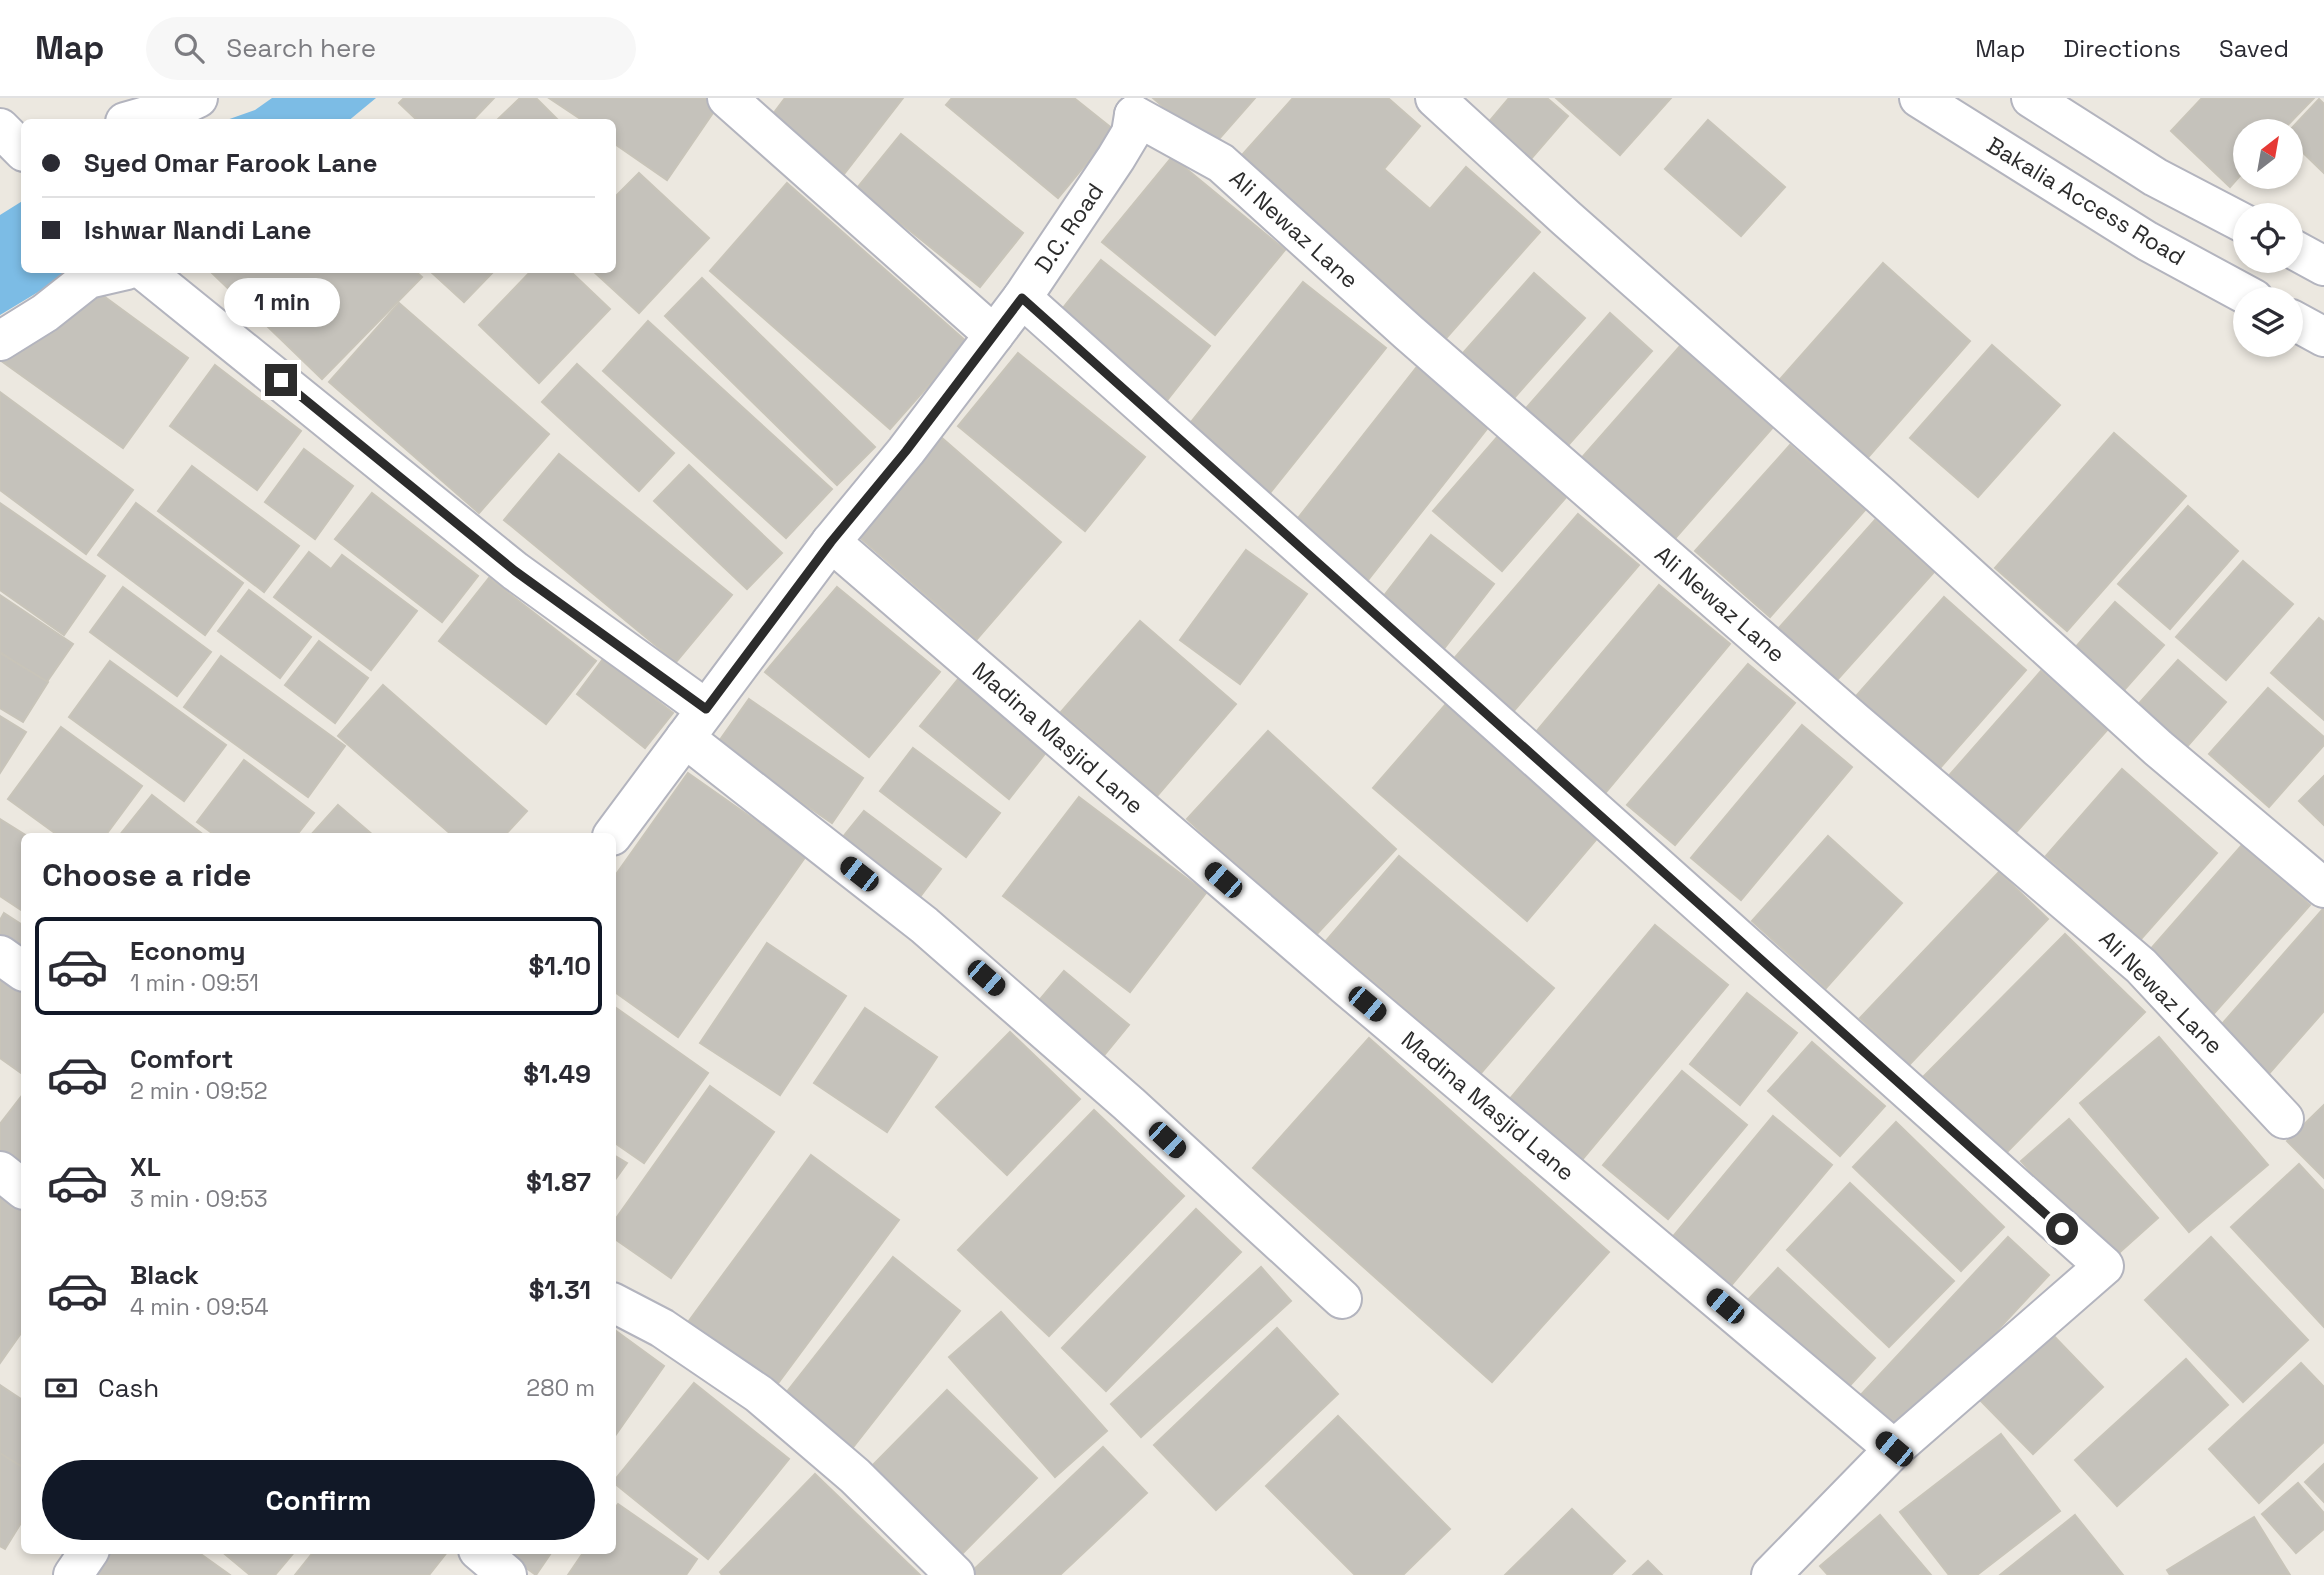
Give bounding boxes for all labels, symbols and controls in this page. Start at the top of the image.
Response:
search box [146,17,636,80]
text: Map [35,27,104,69]
icon: search [170,29,208,67]
text: Search here [226,31,376,65]
text: Map [1975,33,2025,64]
text: Directions [2063,33,2181,64]
text: Saved [2219,33,2289,64]
north arrow [2233,119,2303,189]
map controls [2233,119,2303,357]
street label: Bakalia Access Road [1981,130,2191,272]
text: Syed Omar Farook Lane [84,146,377,180]
street label: Ali Newaz Lane [1223,163,1365,295]
street label: D.C. Road [1028,177,1110,279]
button: locate [2233,203,2303,273]
text: Ishwar Nandi Lane [84,213,312,247]
callout: 1 min [223,278,339,328]
text: 1 min [254,287,310,317]
button: layers [2233,287,2303,357]
route end [265,364,297,396]
street label: Ali Newaz Lane [1649,539,1791,669]
street label: Madina Masjid Lane [966,655,1150,821]
car [836,853,883,895]
text: Choose a ride [42,855,252,895]
car [1201,858,1246,902]
street label: Ali Newaz Lane [2093,924,2229,1060]
text: Economy [130,934,246,968]
icon: car [46,935,109,998]
text: $1.10 [528,949,591,983]
car [964,956,1009,1000]
text: 1 min · 09:51 [130,968,259,998]
car [1345,982,1390,1026]
street label: Madina Masjid Lane [1395,1025,1581,1187]
text: Comfort [130,1042,233,1076]
icon: car [46,1043,109,1106]
text: $1.49 [523,1057,591,1091]
text: 2 min · 09:52 [130,1076,268,1106]
car [1145,1118,1190,1162]
text: XL [130,1150,161,1184]
icon: car [46,1151,109,1214]
text: $1.87 [526,1165,591,1199]
text: 3 min · 09:53 [130,1184,268,1214]
route start [2046,1213,2078,1245]
text: Black [130,1258,199,1292]
icon: car [46,1259,109,1322]
text: $1.31 [529,1273,591,1307]
car [1703,1284,1748,1328]
text: 4 min · 09:54 [130,1292,269,1322]
icon: cash [42,1369,80,1407]
text: Cash [98,1371,159,1405]
text: 280 m [526,1373,595,1403]
car [1872,1427,1917,1471]
button: Confirm [42,1460,595,1540]

